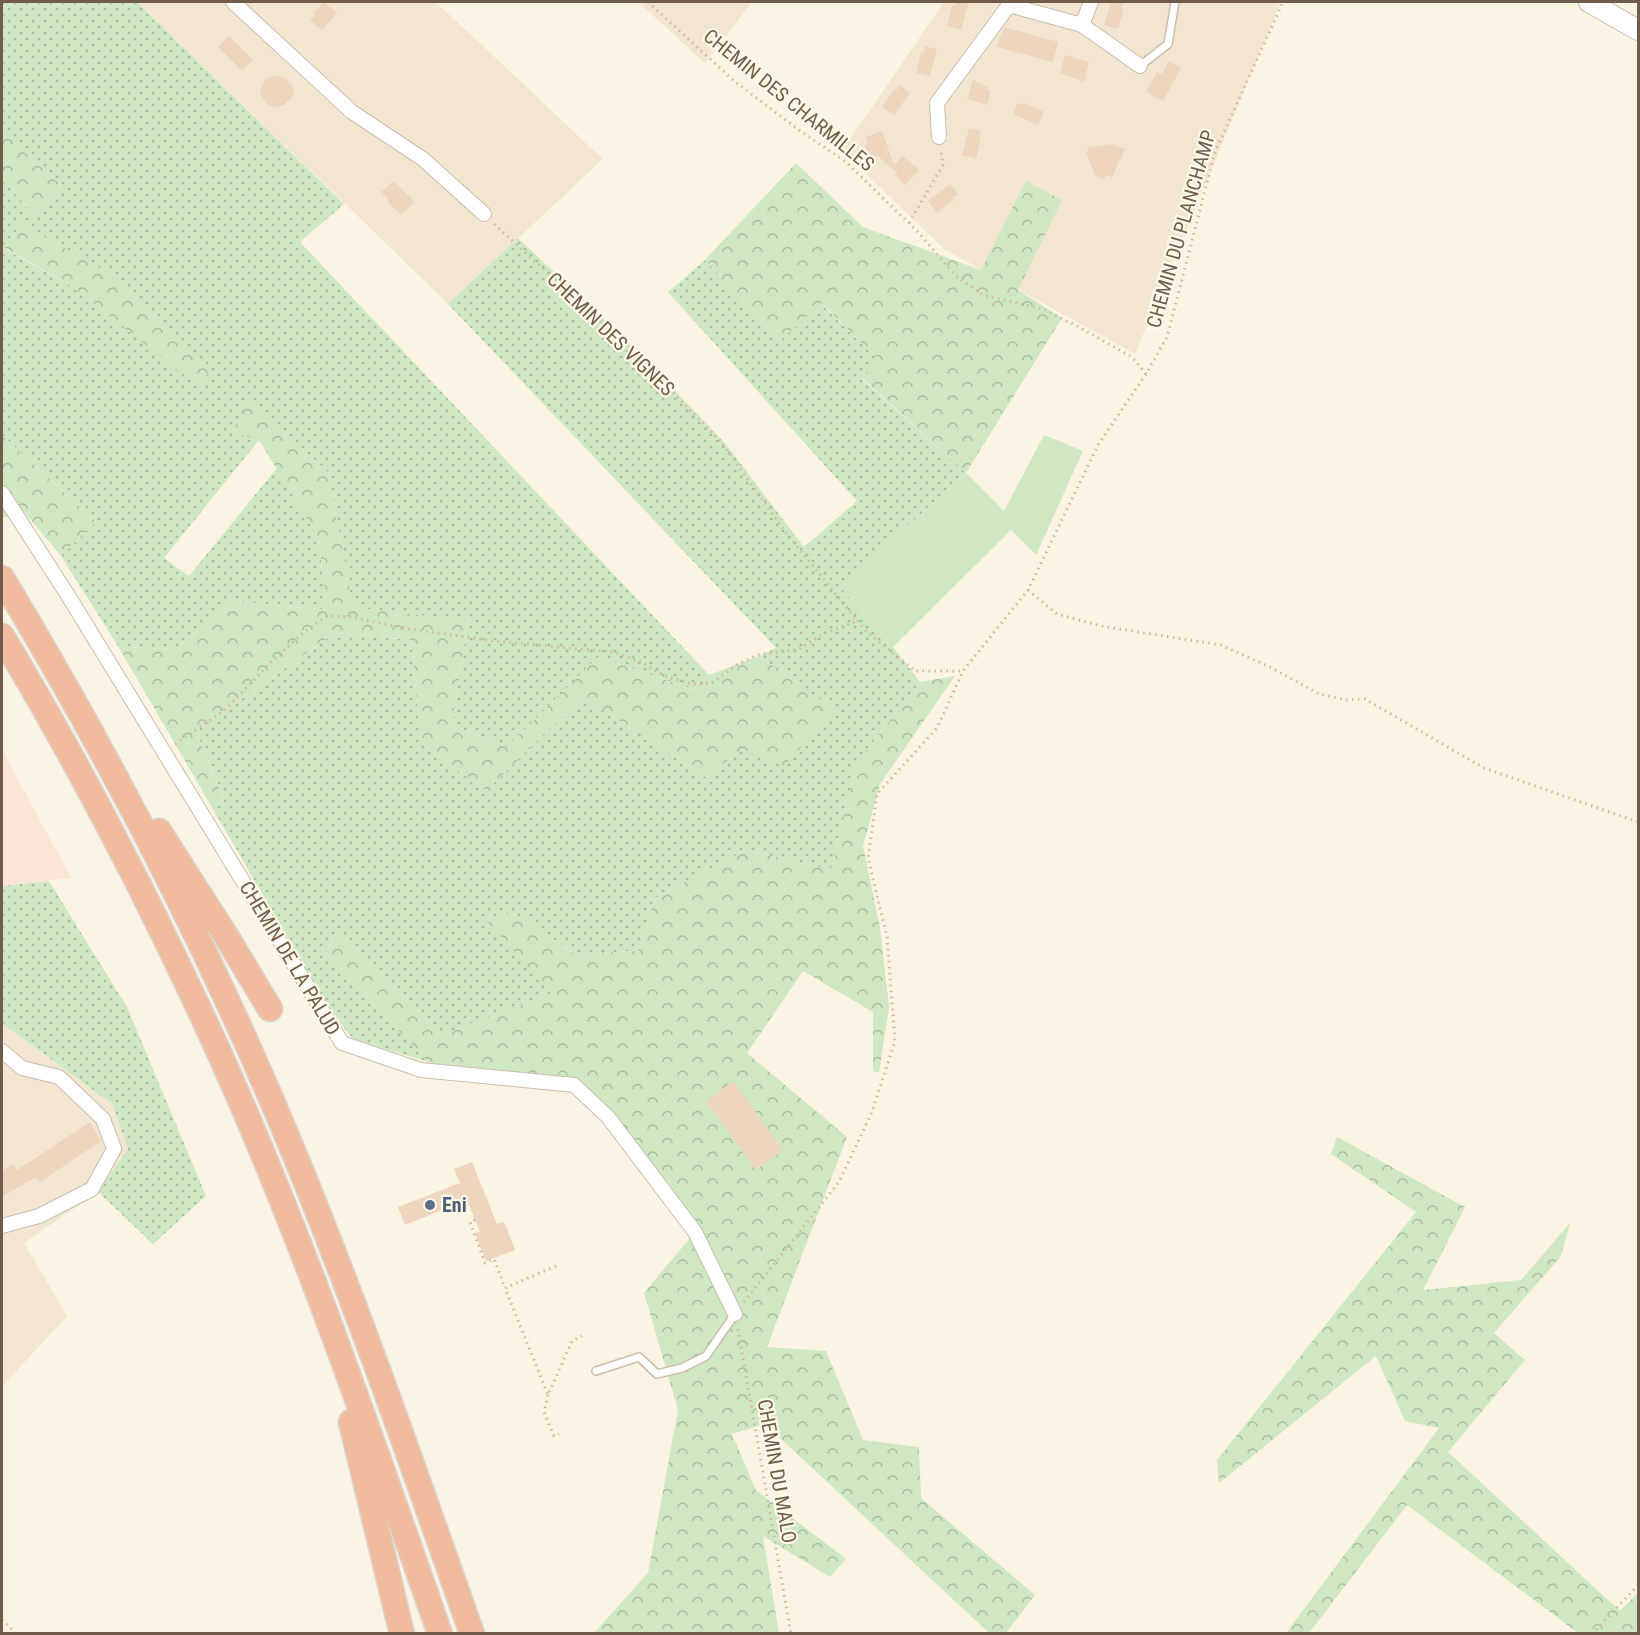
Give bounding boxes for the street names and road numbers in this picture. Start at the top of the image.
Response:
street label: CHEMIN DES CHARMILLES [699,24,879,176]
street label: CHEMIN DU PLANCHAMP [1141,127,1221,331]
street label: CHEMIN DES VIGNES [542,267,680,401]
street label: CHEMIN DE LA PALUD [235,877,345,1039]
street label: CHEMIN DU MALO [753,1397,801,1545]

